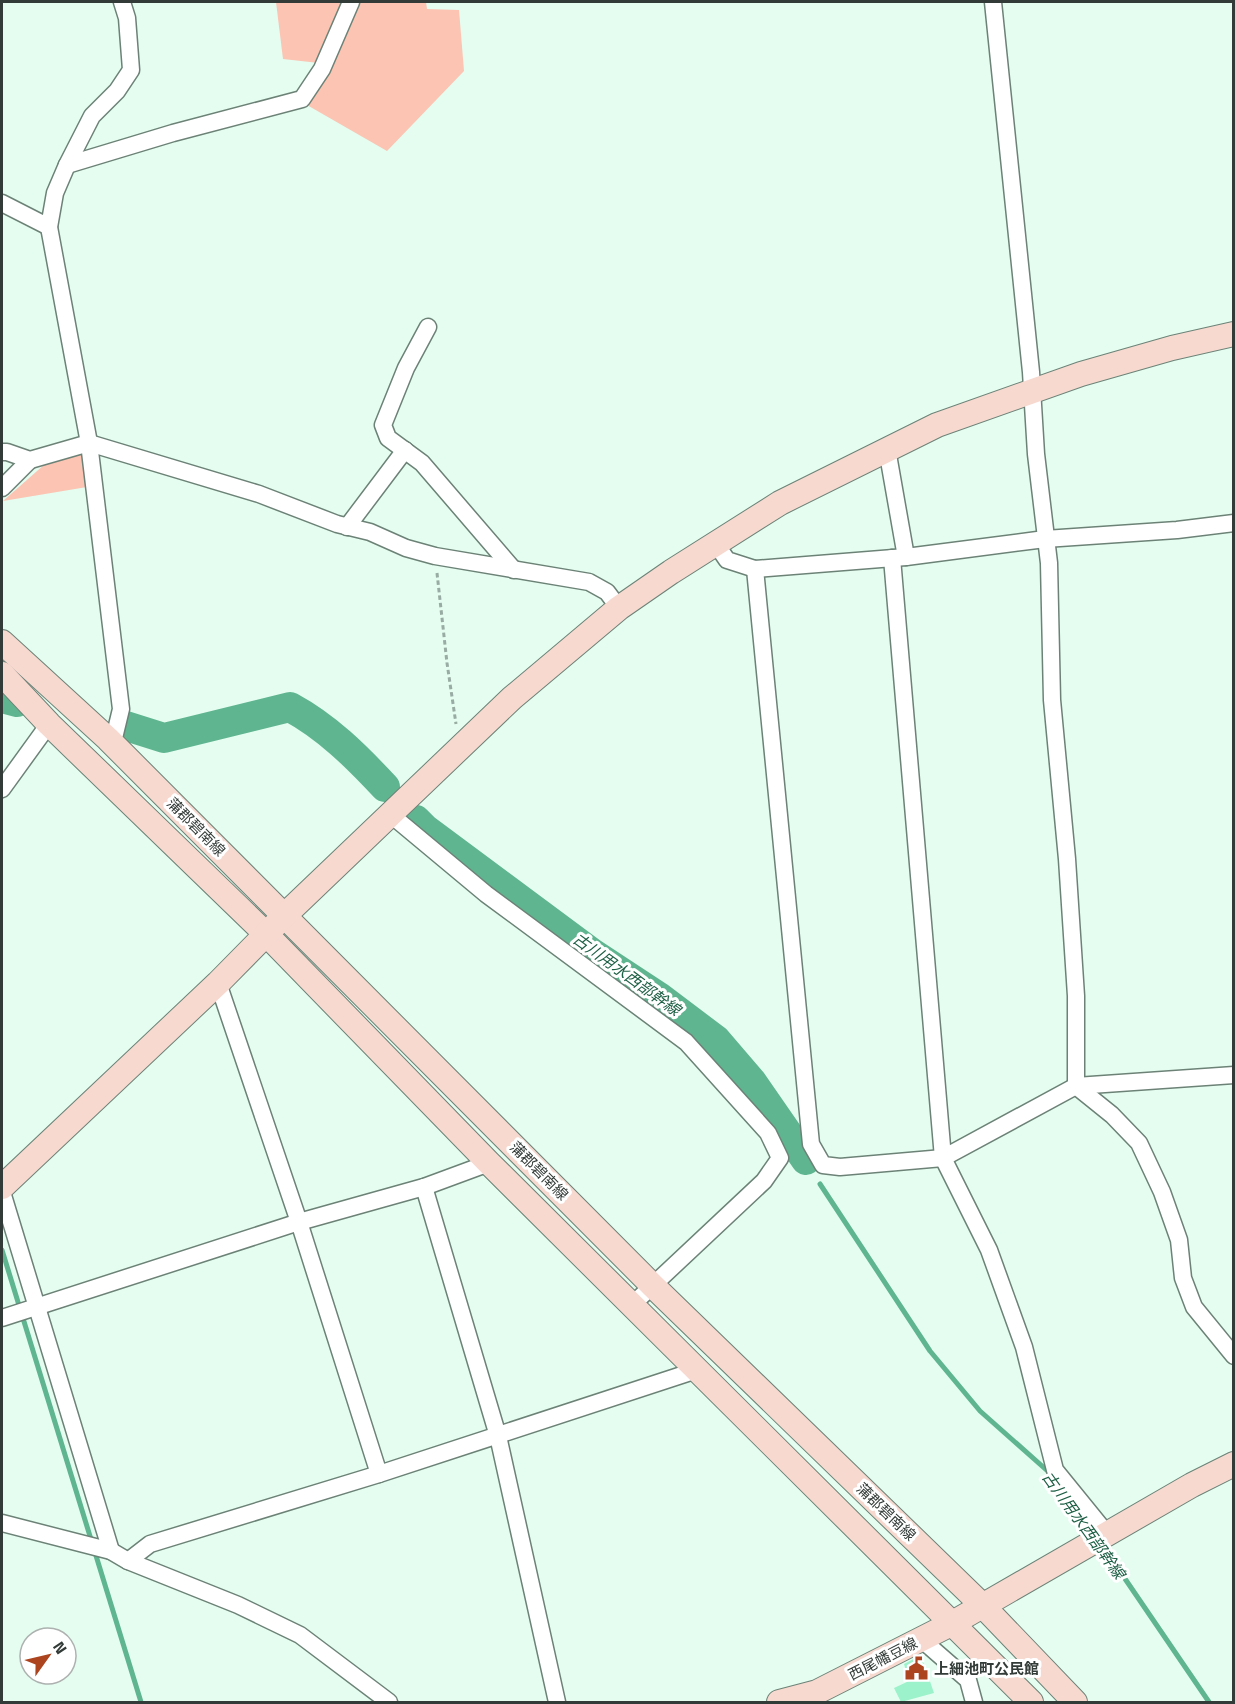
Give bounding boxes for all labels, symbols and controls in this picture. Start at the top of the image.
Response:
street label: 蒲郡碧南線 [162,792,231,861]
water label: 古川用水西部幹線 [568,927,687,1022]
street label: 蒲郡碧南線 [505,1136,574,1205]
water label: 古川用水西部幹線 [1037,1466,1132,1585]
street label: 蒲郡碧南線 [851,1477,921,1546]
north arrow [18,1626,78,1686]
street label: 西尾幡豆線 [844,1631,921,1686]
text: N [47,1636,73,1659]
public building icon: 上細池町公民館 [903,1656,929,1682]
place label: 上細池町公民館 [934,1657,1039,1680]

